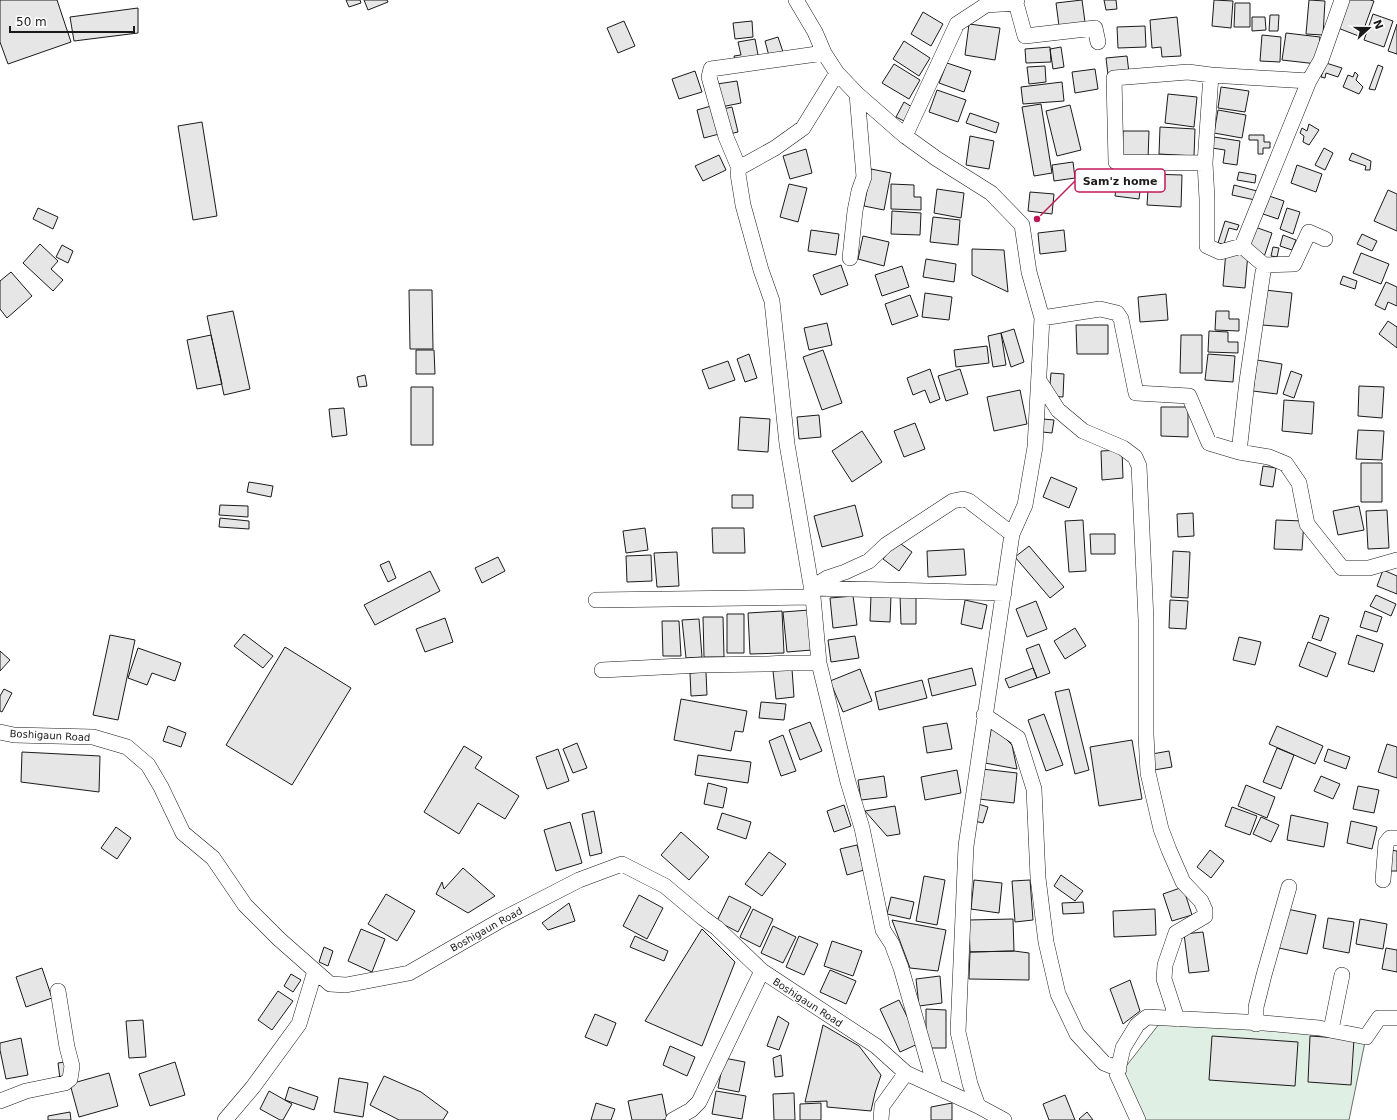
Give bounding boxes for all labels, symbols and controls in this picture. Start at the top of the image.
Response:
scale bar [10,8,134,34]
north arrow [1349,8,1389,48]
text: 50 m [16,15,47,29]
text: N [1370,18,1386,31]
callout: Sam'z home [1075,169,1165,192]
text: Sam'z home [1083,175,1157,188]
street label: Boshigaun Road [9,728,91,743]
street label: Boshigaun Road [448,905,524,954]
street label: Boshigaun Road [771,976,845,1029]

